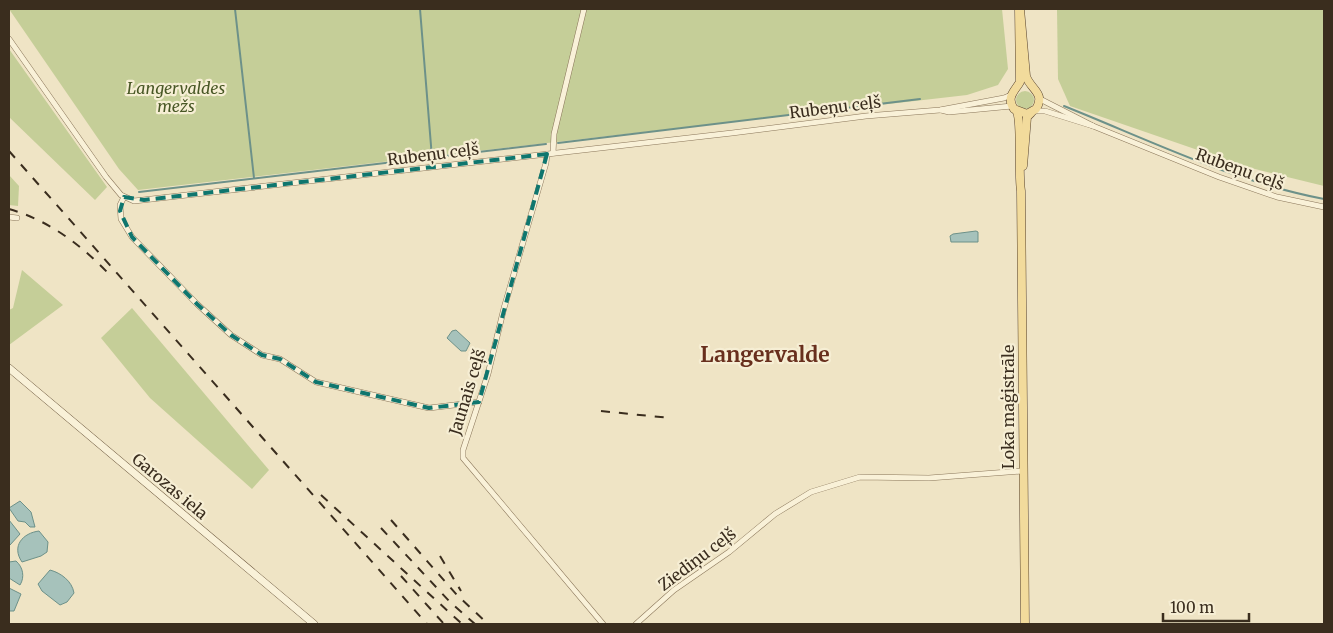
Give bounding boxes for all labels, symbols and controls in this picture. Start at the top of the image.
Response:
park label: Langervaldes mežs [127,78,225,116]
street label: Rubeņu ceļš [788,91,882,124]
street label: Rubeņu ceļš [386,138,480,171]
street label: Rubeņu ceļš [1193,144,1287,195]
district label: Langervalde [700,341,830,368]
street label: Loka maģistrāle [998,345,1018,469]
street label: Jaunais ceļš [444,346,491,439]
street label: Garozas iela [128,449,212,524]
street label: Ziediņu ceļš [654,523,740,595]
scale bar [1163,590,1249,622]
text: 100 m [1170,598,1214,617]

